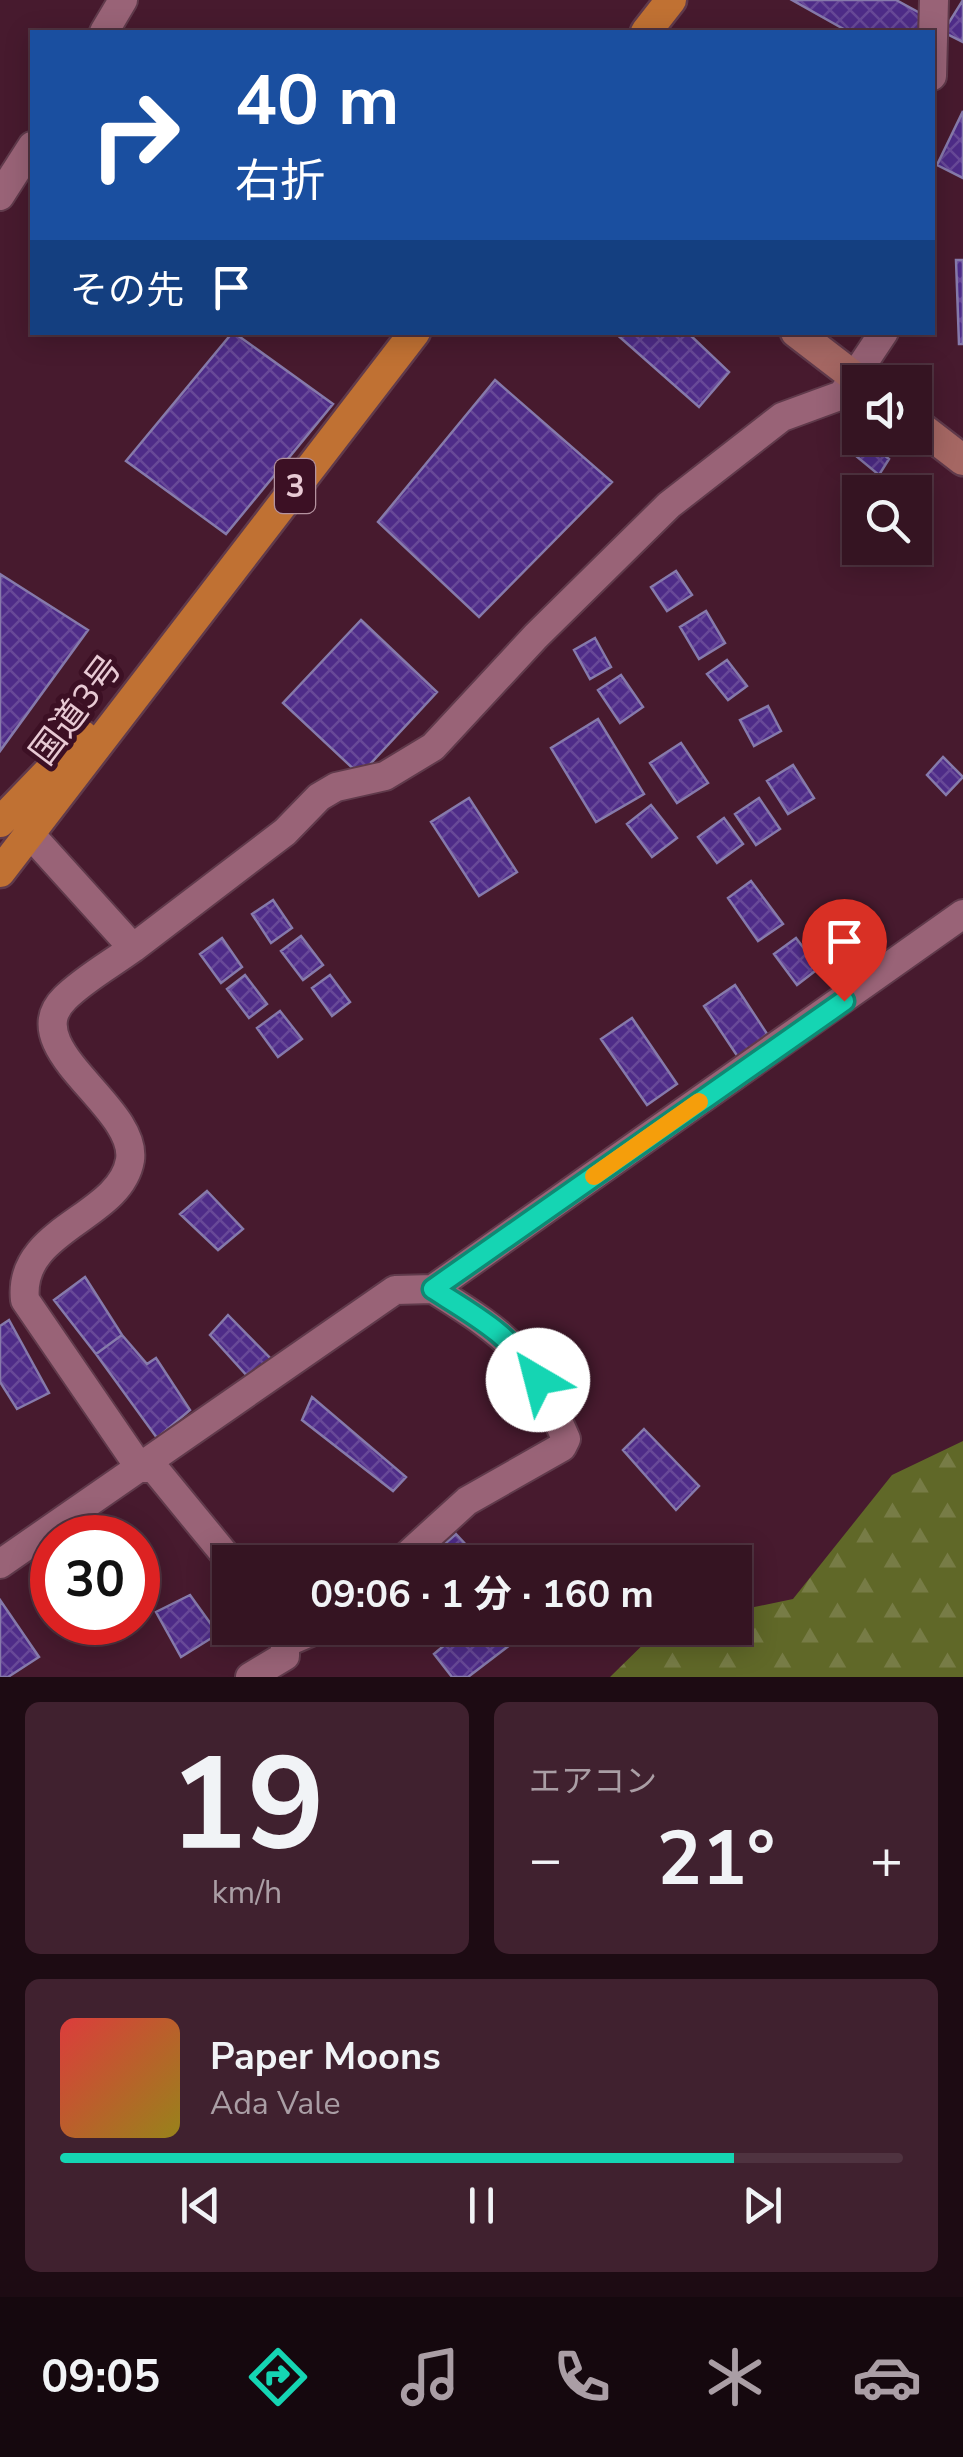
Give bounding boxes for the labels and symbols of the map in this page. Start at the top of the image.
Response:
road number: 3 [275,459,315,513]
street label: 国道3号 [19,646,133,774]
pin [802,899,887,1002]
position arrow [486,1328,590,1432]
speed limit sign: 30 [30,1515,160,1645]

